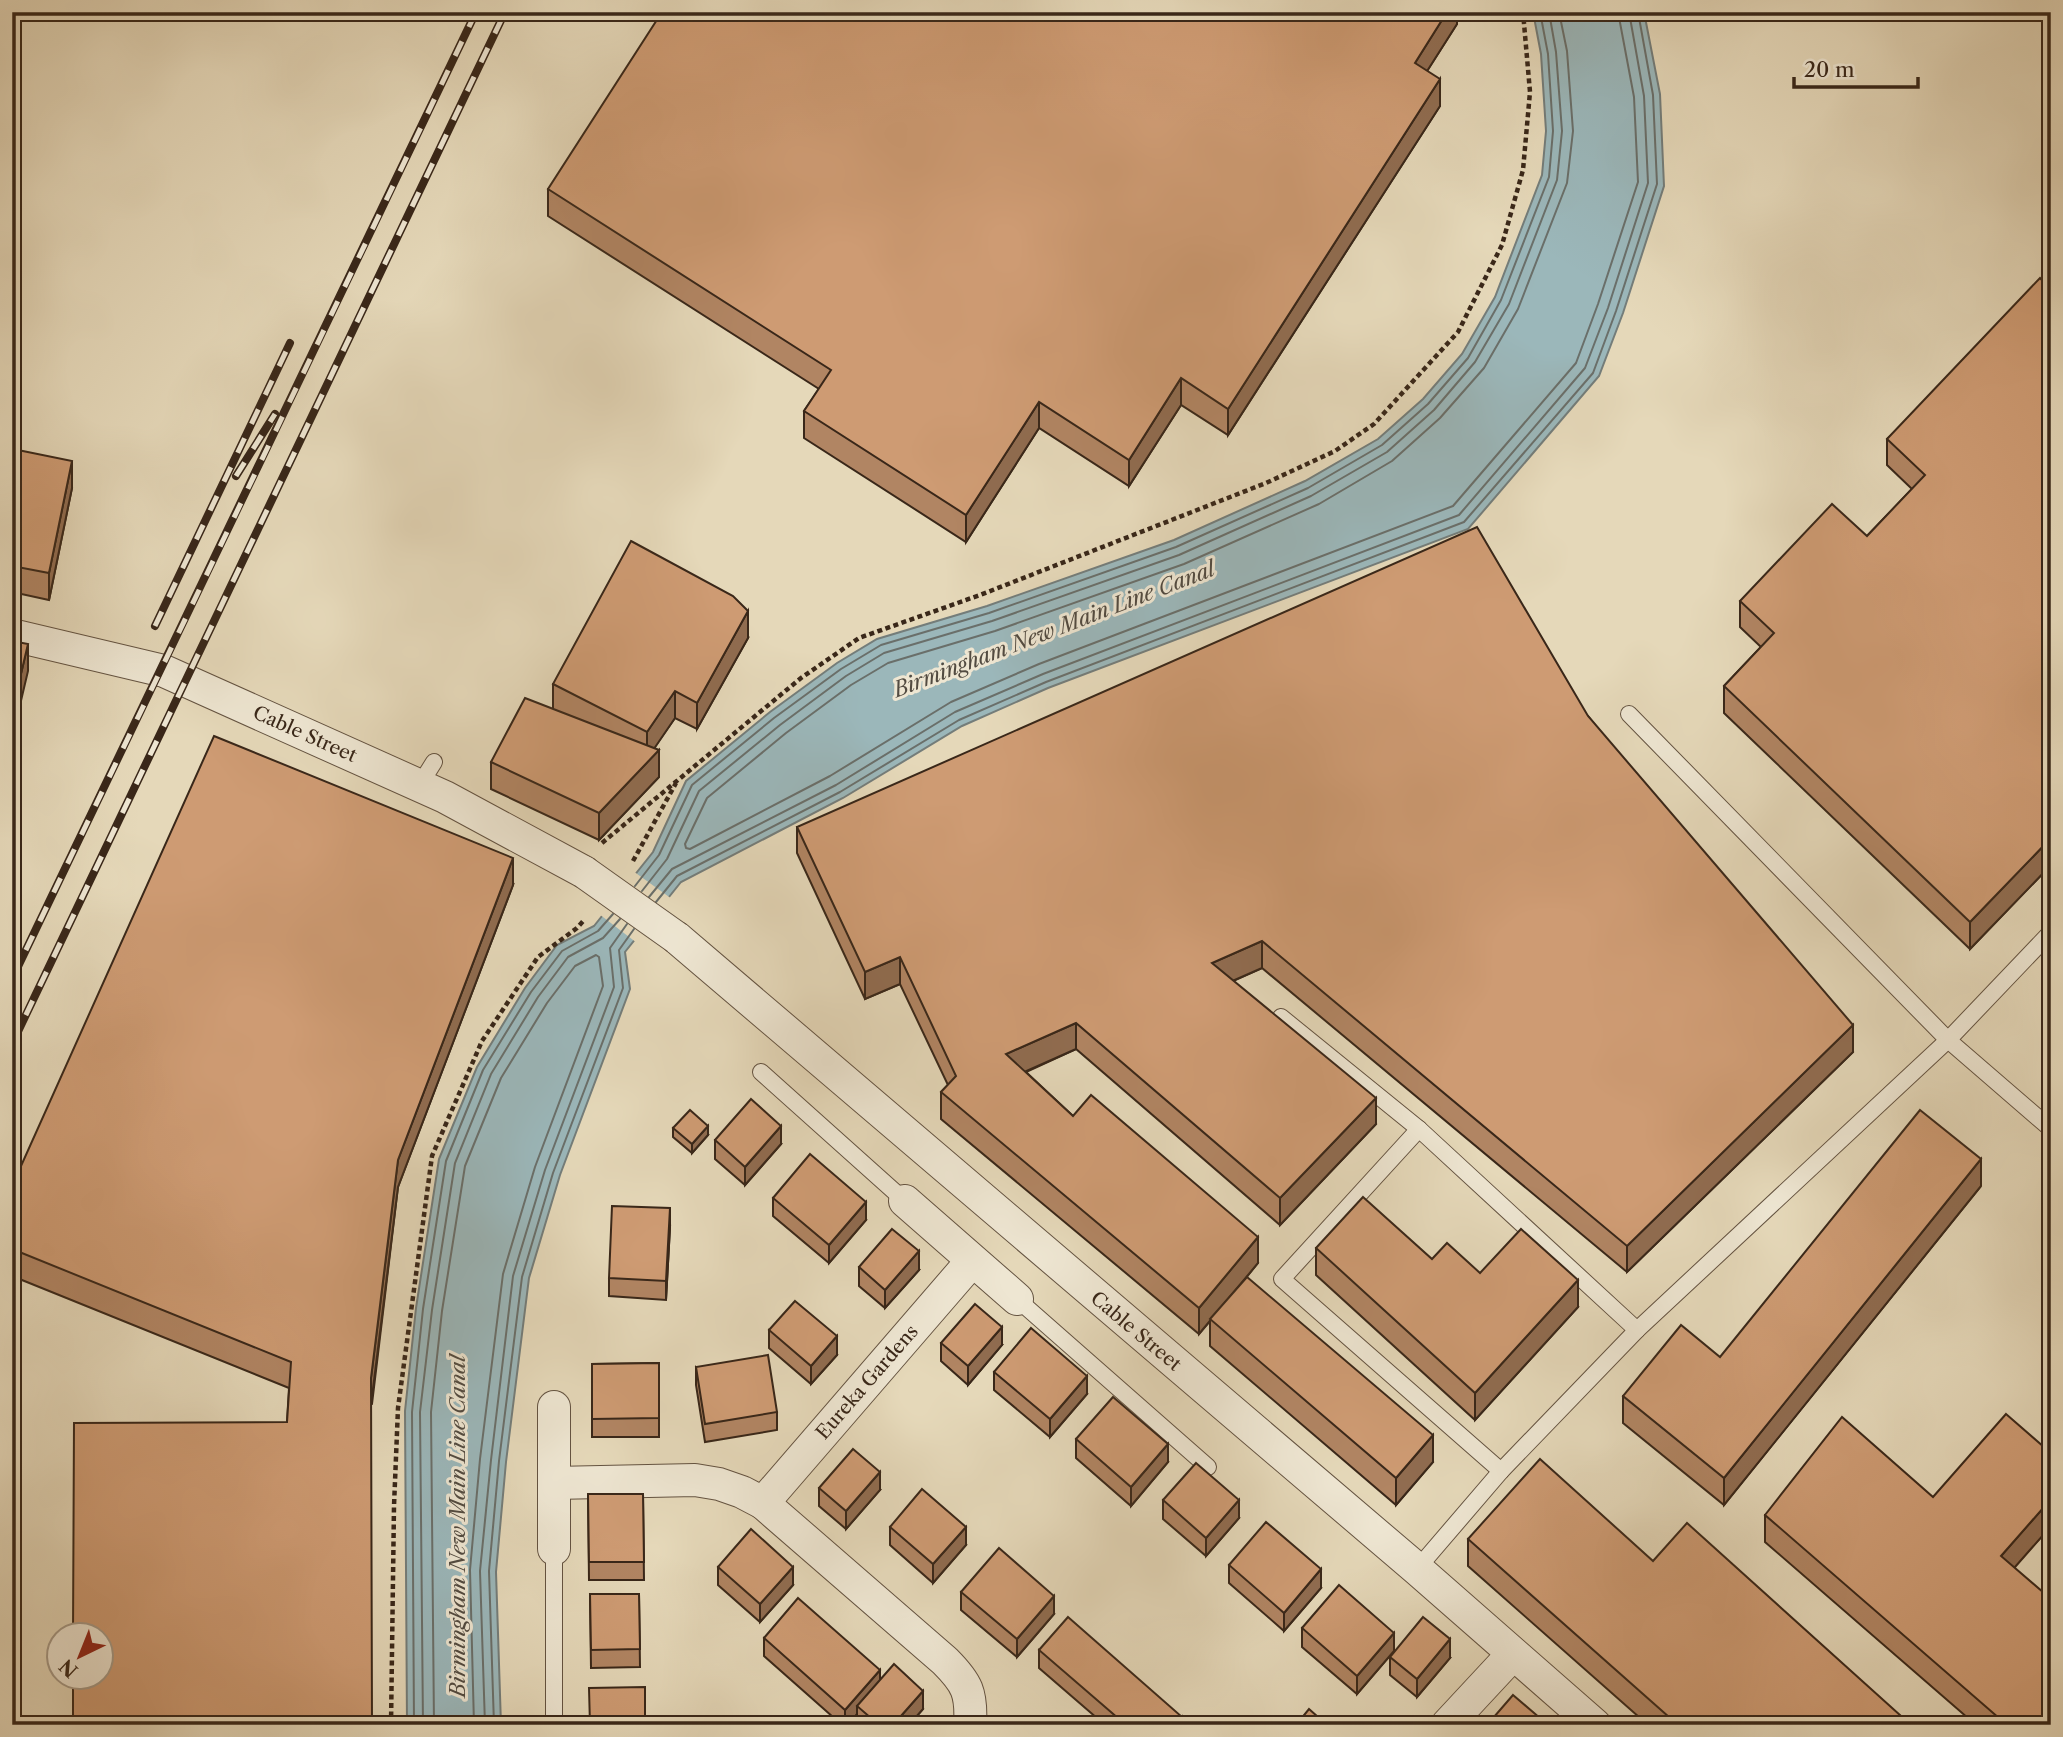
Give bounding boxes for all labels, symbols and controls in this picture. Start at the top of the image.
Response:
scale bar [1794,46,1918,90]
text: 20 m [1804,57,1855,82]
water label: Birmingham New Main Line Canal [888,555,1221,703]
street label: Cable Street [249,701,361,767]
street label: Cable Street [1086,1286,1186,1376]
street label: Eureka Gardens [811,1320,923,1444]
water label: Birmingham New Main Line Canal [445,1352,470,1699]
north arrow [46,1622,116,1692]
text: N [55,1654,83,1682]

